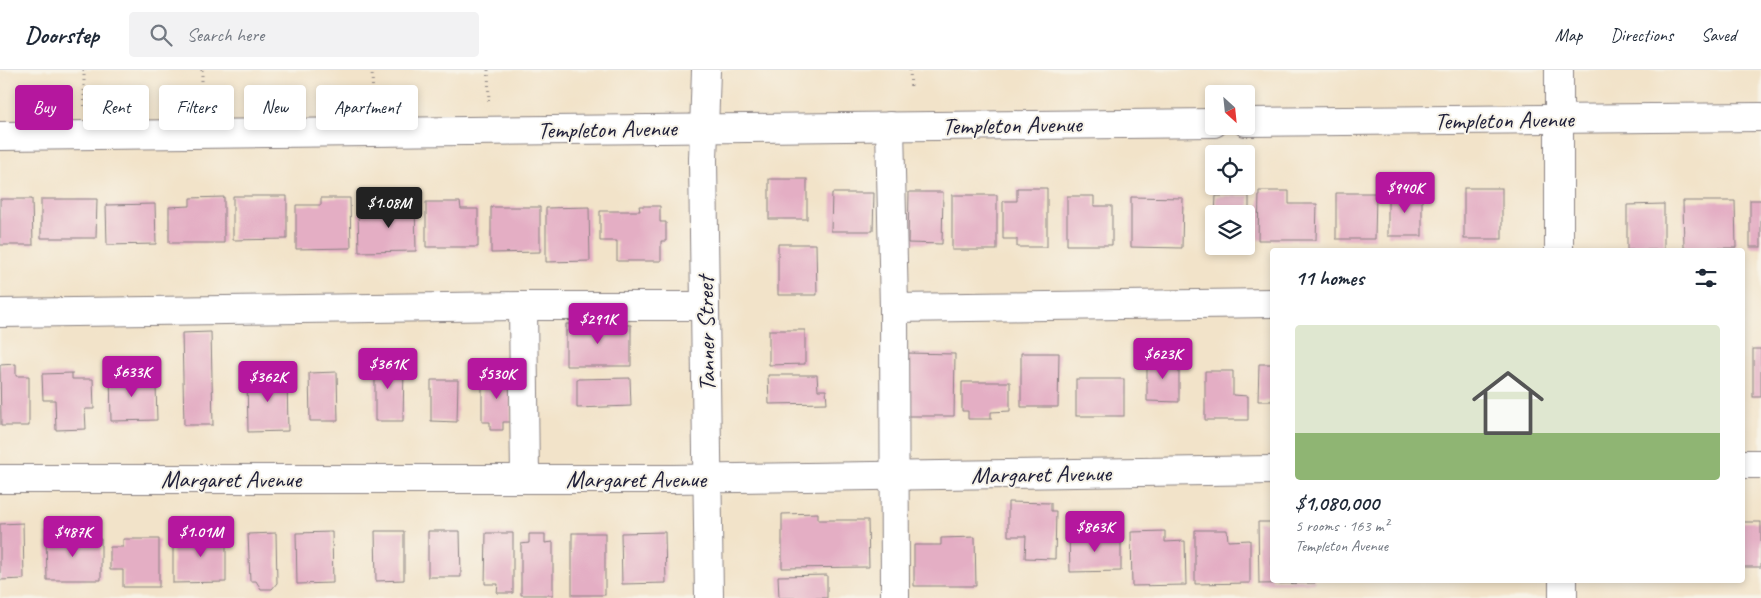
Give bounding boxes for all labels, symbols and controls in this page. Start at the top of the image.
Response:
search box [129,12,479,57]
text: Doorstep [25,20,99,50]
icon: search [147,21,175,49]
text: Search here [187,23,264,47]
text: Map [1555,24,1582,46]
text: Directions [1610,24,1673,46]
text: Saved [1701,24,1736,46]
chip: Buy [15,85,73,130]
chip: Rent [83,85,149,130]
chip: Filters [159,85,234,130]
chip: New [244,85,306,130]
chip: Apartment [316,85,418,130]
north arrow [1205,85,1255,135]
map controls [1205,85,1255,255]
street label: Templeton Avenue [1434,104,1576,136]
street label: Templeton Avenue [942,109,1084,141]
street label: Templeton Avenue [537,113,679,145]
button: locate [1205,145,1255,195]
pin: $940K [1370,172,1440,214]
text: $940K [1387,178,1423,198]
pin: $1.08M [348,186,430,229]
text: $1.08M [367,193,411,213]
button: layers [1205,205,1255,255]
icon: filters [1692,264,1720,292]
text: 11 homes [1295,265,1364,291]
street label: Tanner Street [690,273,722,392]
pin: $291K [563,302,633,345]
text: $291K [580,309,616,329]
pin: $623K [1128,338,1198,380]
text: $623K [1144,344,1182,364]
pin: $361K [353,348,423,390]
text: $361K [369,354,407,374]
pin: $633K [97,356,167,398]
pin: $530K [462,358,532,400]
icon: home [1463,358,1553,448]
pin: $362K [233,360,303,403]
text: $633K [113,362,151,382]
text: $530K [479,364,515,384]
text: $362K [249,367,287,387]
street label: Margaret Avenue [971,458,1113,490]
street label: Margaret Avenue [161,464,303,494]
street label: Margaret Avenue [566,464,708,494]
text: $1,080,000 [1295,490,1379,516]
pin: $863K [1060,510,1130,553]
pin: $487K [38,516,108,558]
pin: $1.01M [160,516,242,558]
text: 5 rooms · 163 m² [1295,516,1389,536]
text: $863K [1076,517,1114,537]
text: $487K [55,522,91,542]
text: $1.01M [179,522,223,542]
text: Templeton Avenue [1295,536,1388,556]

